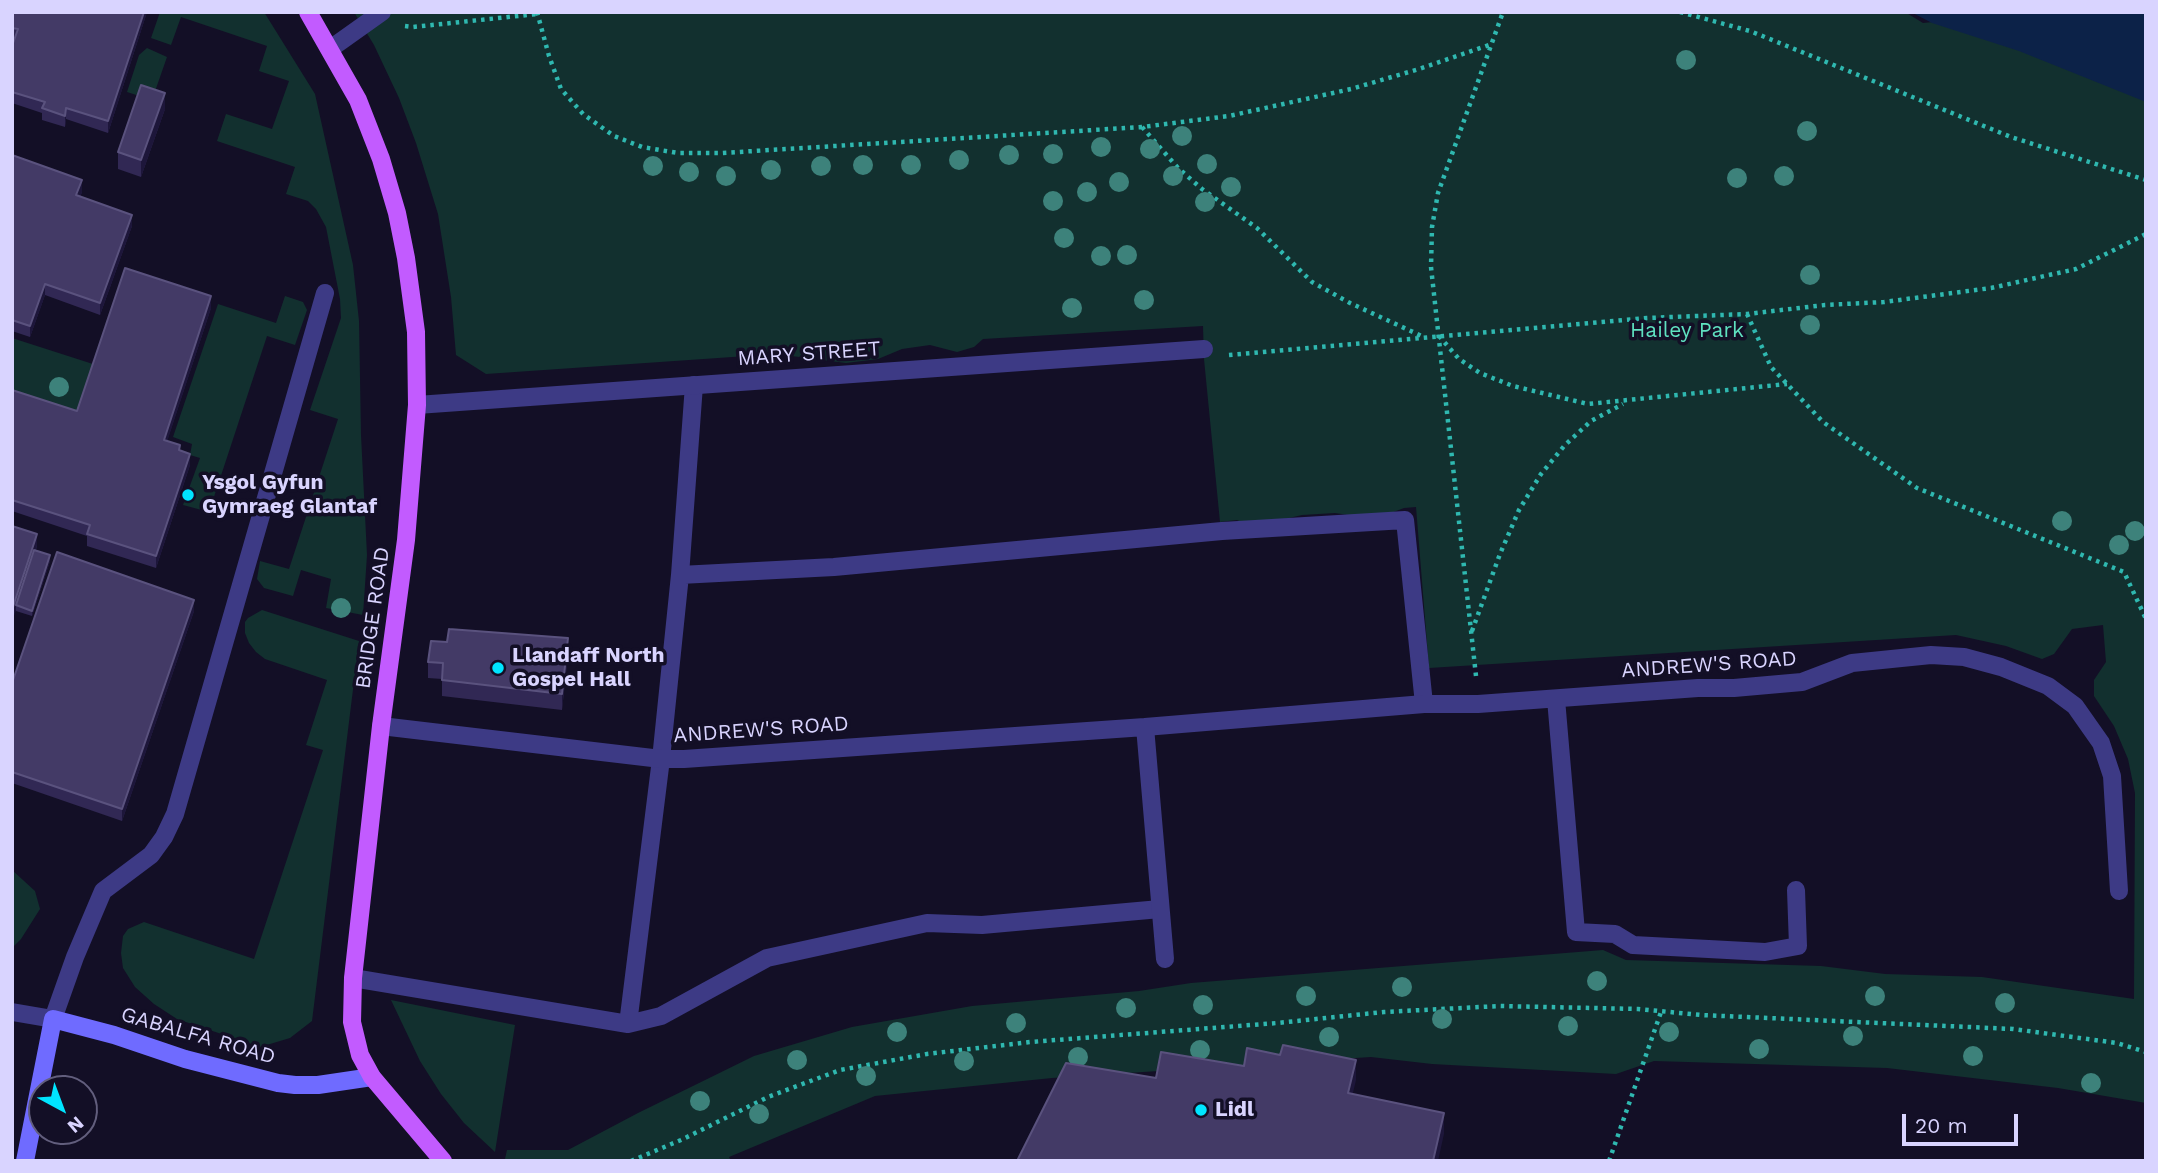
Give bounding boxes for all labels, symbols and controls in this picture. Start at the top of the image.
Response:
park label: Hailey Park [1630,318,1744,344]
street label: MARY STREET [737,336,881,372]
place label: Ysgol Gyfun Gymraeg Glantaf [202,470,377,520]
marker: Ysgol Gyfun Gymraeg Glantaf [180,487,196,503]
street label: BRIDGE ROAD [351,545,395,691]
place label: Llandaff North Gospel Hall [512,643,665,693]
street label: ANDREW'S ROAD [1621,646,1797,684]
marker: Llandaff North Gospel Hall [490,660,506,676]
street label: ANDREW'S ROAD [673,711,849,749]
street label: GABALFA ROAD [118,1002,278,1070]
north arrow [28,1075,98,1145]
place label: Lidl [1215,1097,1254,1123]
scale bar [1906,1100,2022,1144]
marker: Lidl [1193,1102,1209,1118]
text: N [63,1111,89,1138]
text: 20 m [1915,1113,1967,1138]

